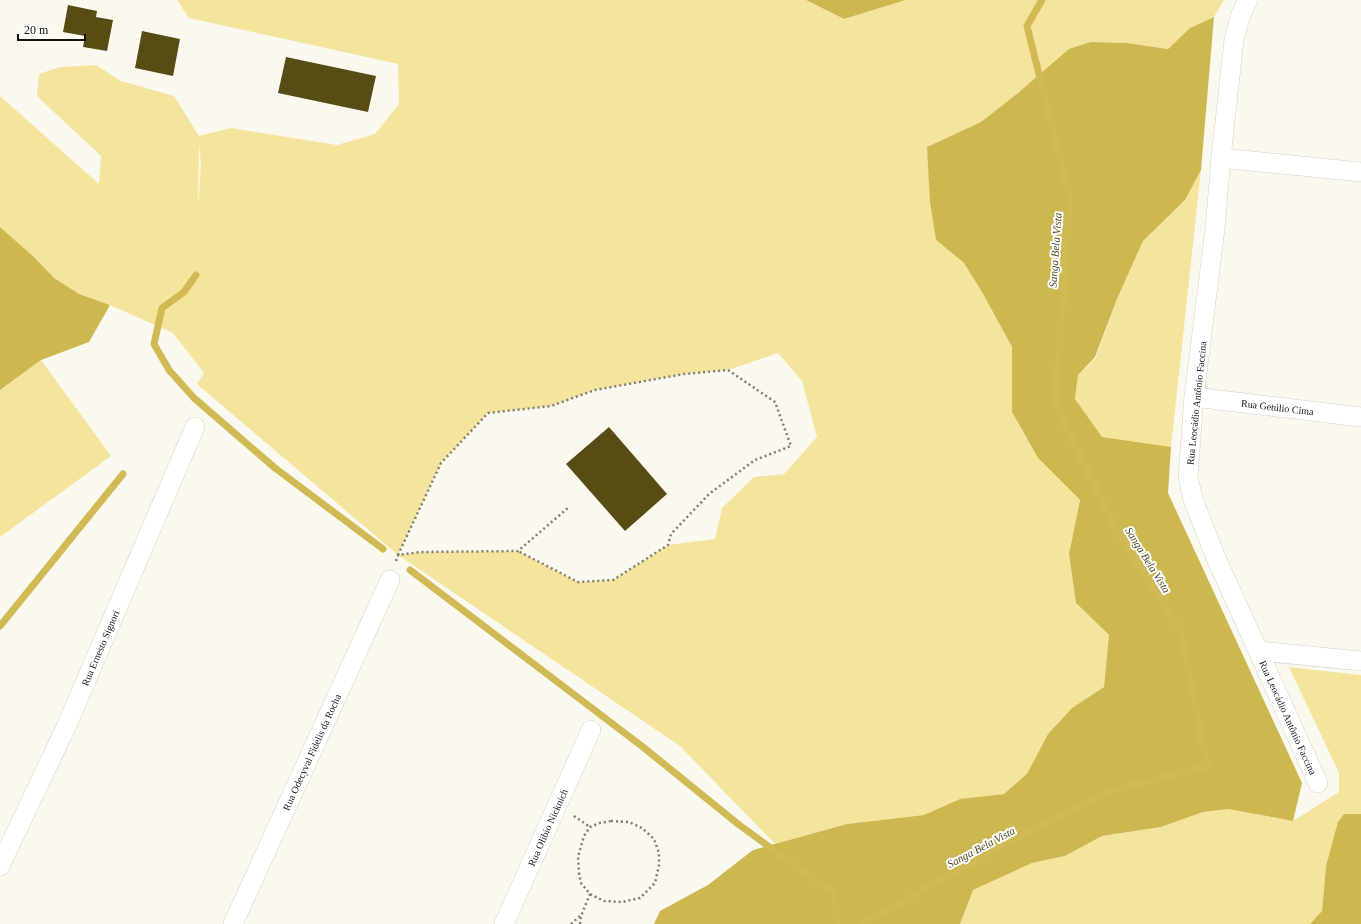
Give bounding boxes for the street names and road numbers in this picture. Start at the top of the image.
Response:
street label: Rua Leocádio Antônio Faccina [1185,340,1209,465]
street label: Rua Getúlio Cima [1241,398,1315,417]
street label: Rua Ernesto Signori [79,608,122,688]
street label: Rua Leocádio Antônio Faccina [1257,659,1319,777]
street label: Rua Odecyval Fidelis da Rocha [281,692,343,812]
street label: Rua Olibio Nicknich [526,787,570,868]

